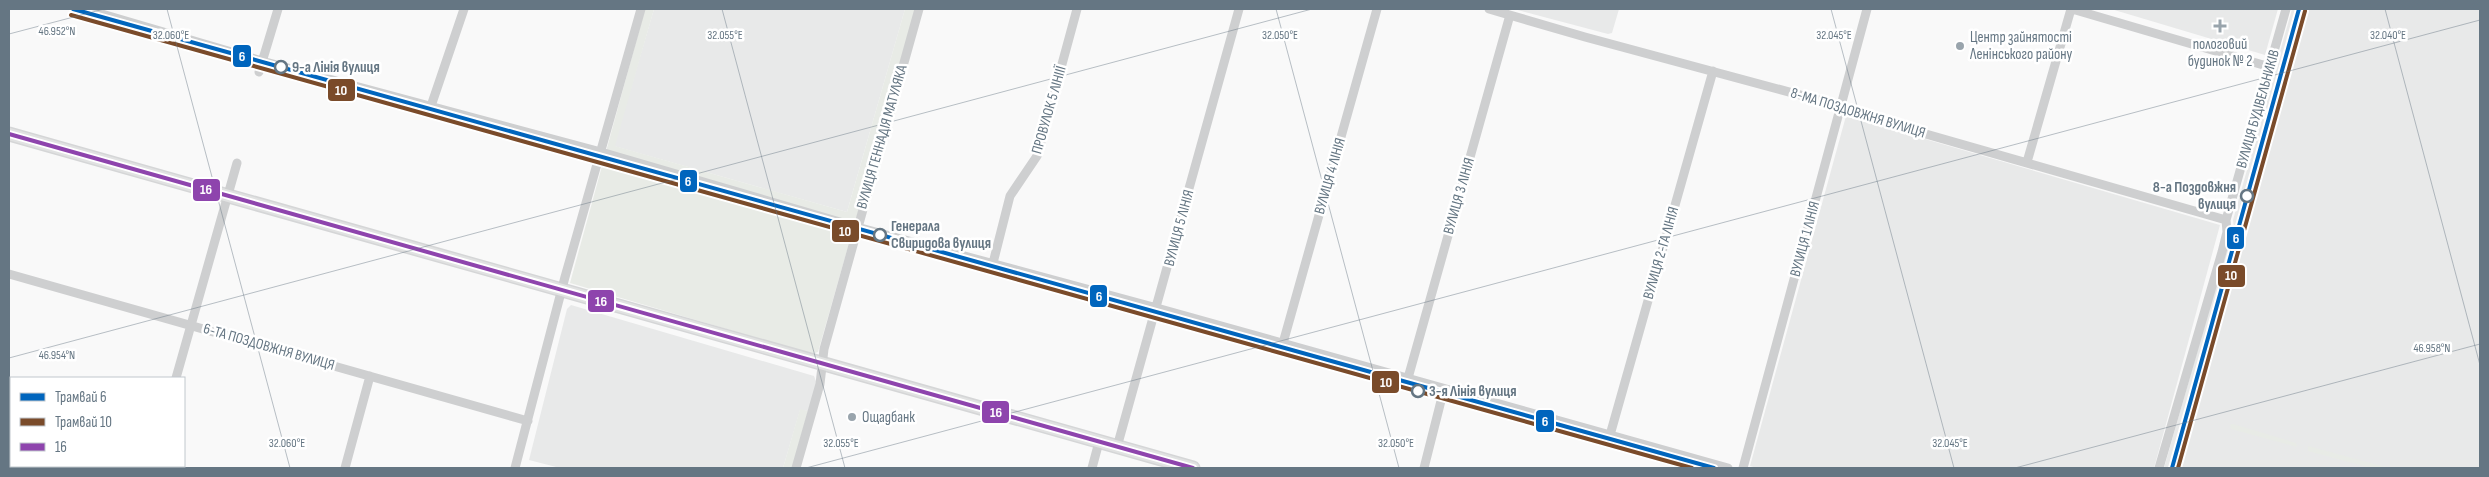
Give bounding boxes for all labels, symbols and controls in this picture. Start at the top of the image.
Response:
marker: пологовий будинок № 2 [2213,19,2227,33]
text: 46.952°N [39,24,75,39]
text: 32.060°E [153,28,189,43]
text: 32.055°E [707,28,743,43]
text: 32.050°E [1262,28,1298,43]
text: 32.045°E [1816,28,1852,43]
place label: Центр зайнятості Ленінського району [1969,28,2072,64]
text: 32.040°E [2370,28,2406,43]
place label: пологовий будинок № 2 [2188,35,2252,71]
marker: Центр зайнятості Ленінського району [1954,40,1966,52]
line badge: 6 [232,44,252,68]
street label: ВУЛИЦЯ БУДІВЕЛЬНИКІВ [2232,47,2284,170]
text: 6 [239,48,246,65]
place label: 9-а Лінія вулиця [292,58,380,77]
marker: 9-а Лінія вулиця [274,60,288,74]
street label: ВУЛИЦЯ ГЕННАДІЯ МАТУЛЯКА [852,62,912,211]
street label: ПРОВУЛОК 5 ЛІНІІЇ [1027,63,1071,156]
line badge: 10 [327,78,356,102]
text: 10 [335,82,347,99]
street label: 8-МА ПОЗДОВЖНЯ ВУЛИЦЯ [1788,83,1928,143]
street label: ВУЛИЦЯ 4 ЛІНІЯ [1310,136,1350,216]
street label: ВУЛИЦЯ 3 ЛІНІЯ [1439,156,1479,236]
line badge: 6 [679,169,698,193]
text: 6 [685,173,692,190]
line badge: 16 [192,178,221,202]
place label: 8-а Поздовжня вулиця [2153,178,2236,214]
text: 16 [200,181,212,198]
street label: ВУЛИЦЯ 5 ЛІНІЯ [1160,188,1198,268]
marker: 8-а Поздовжня вулиця [2240,189,2254,203]
street label: ВУЛИЦЯ 1 ЛІНІЯ [1786,199,1824,279]
street label: ВУЛИЦЯ 2-ГА ЛІНІЯ [1639,205,1683,301]
place label: Генерала Свиридова вулиця [891,217,991,253]
line badge: 10 [831,219,860,243]
text: 10 [839,223,851,240]
line badge: 6 [2226,226,2245,250]
marker: Генерала Свиридова вулиця [873,228,887,242]
text: 6 [2233,230,2240,247]
line badge: 10 [2217,264,2246,288]
text: 10 [2225,267,2237,284]
line badge: 6 [1089,284,1108,308]
text: 6 [1096,288,1103,305]
line badge: 16 [587,289,615,313]
text: 16 [595,293,607,310]
street label: 6-ТА ПОЗДОВЖНЯ ВУЛИЦЯ [201,319,337,375]
text: 46.958°N [2414,341,2450,356]
text: 46.954°N [39,348,75,363]
line badge: 10 [1371,370,1400,394]
text: 10 [1380,374,1392,391]
legend [10,377,185,467]
place label: 3-я Лінія вулиця [1429,382,1517,401]
marker: 3-я Лінія вулиця [1411,384,1425,398]
text: Трамвай 6 [55,388,107,407]
line badge: 16 [981,400,1010,424]
text: 16 [990,404,1002,421]
place label: Ощадбанк [862,408,915,427]
line badge: 6 [1535,409,1555,433]
marker: Ощадбанк [846,411,858,423]
text: Трамвай 10 [55,413,112,432]
text: 6 [1542,413,1549,430]
text: 32.060°E [269,436,305,451]
text: 32.055°E [823,436,859,451]
text: 32.050°E [1378,436,1414,451]
text: 32.045°E [1932,436,1968,451]
text: 16 [55,438,67,457]

